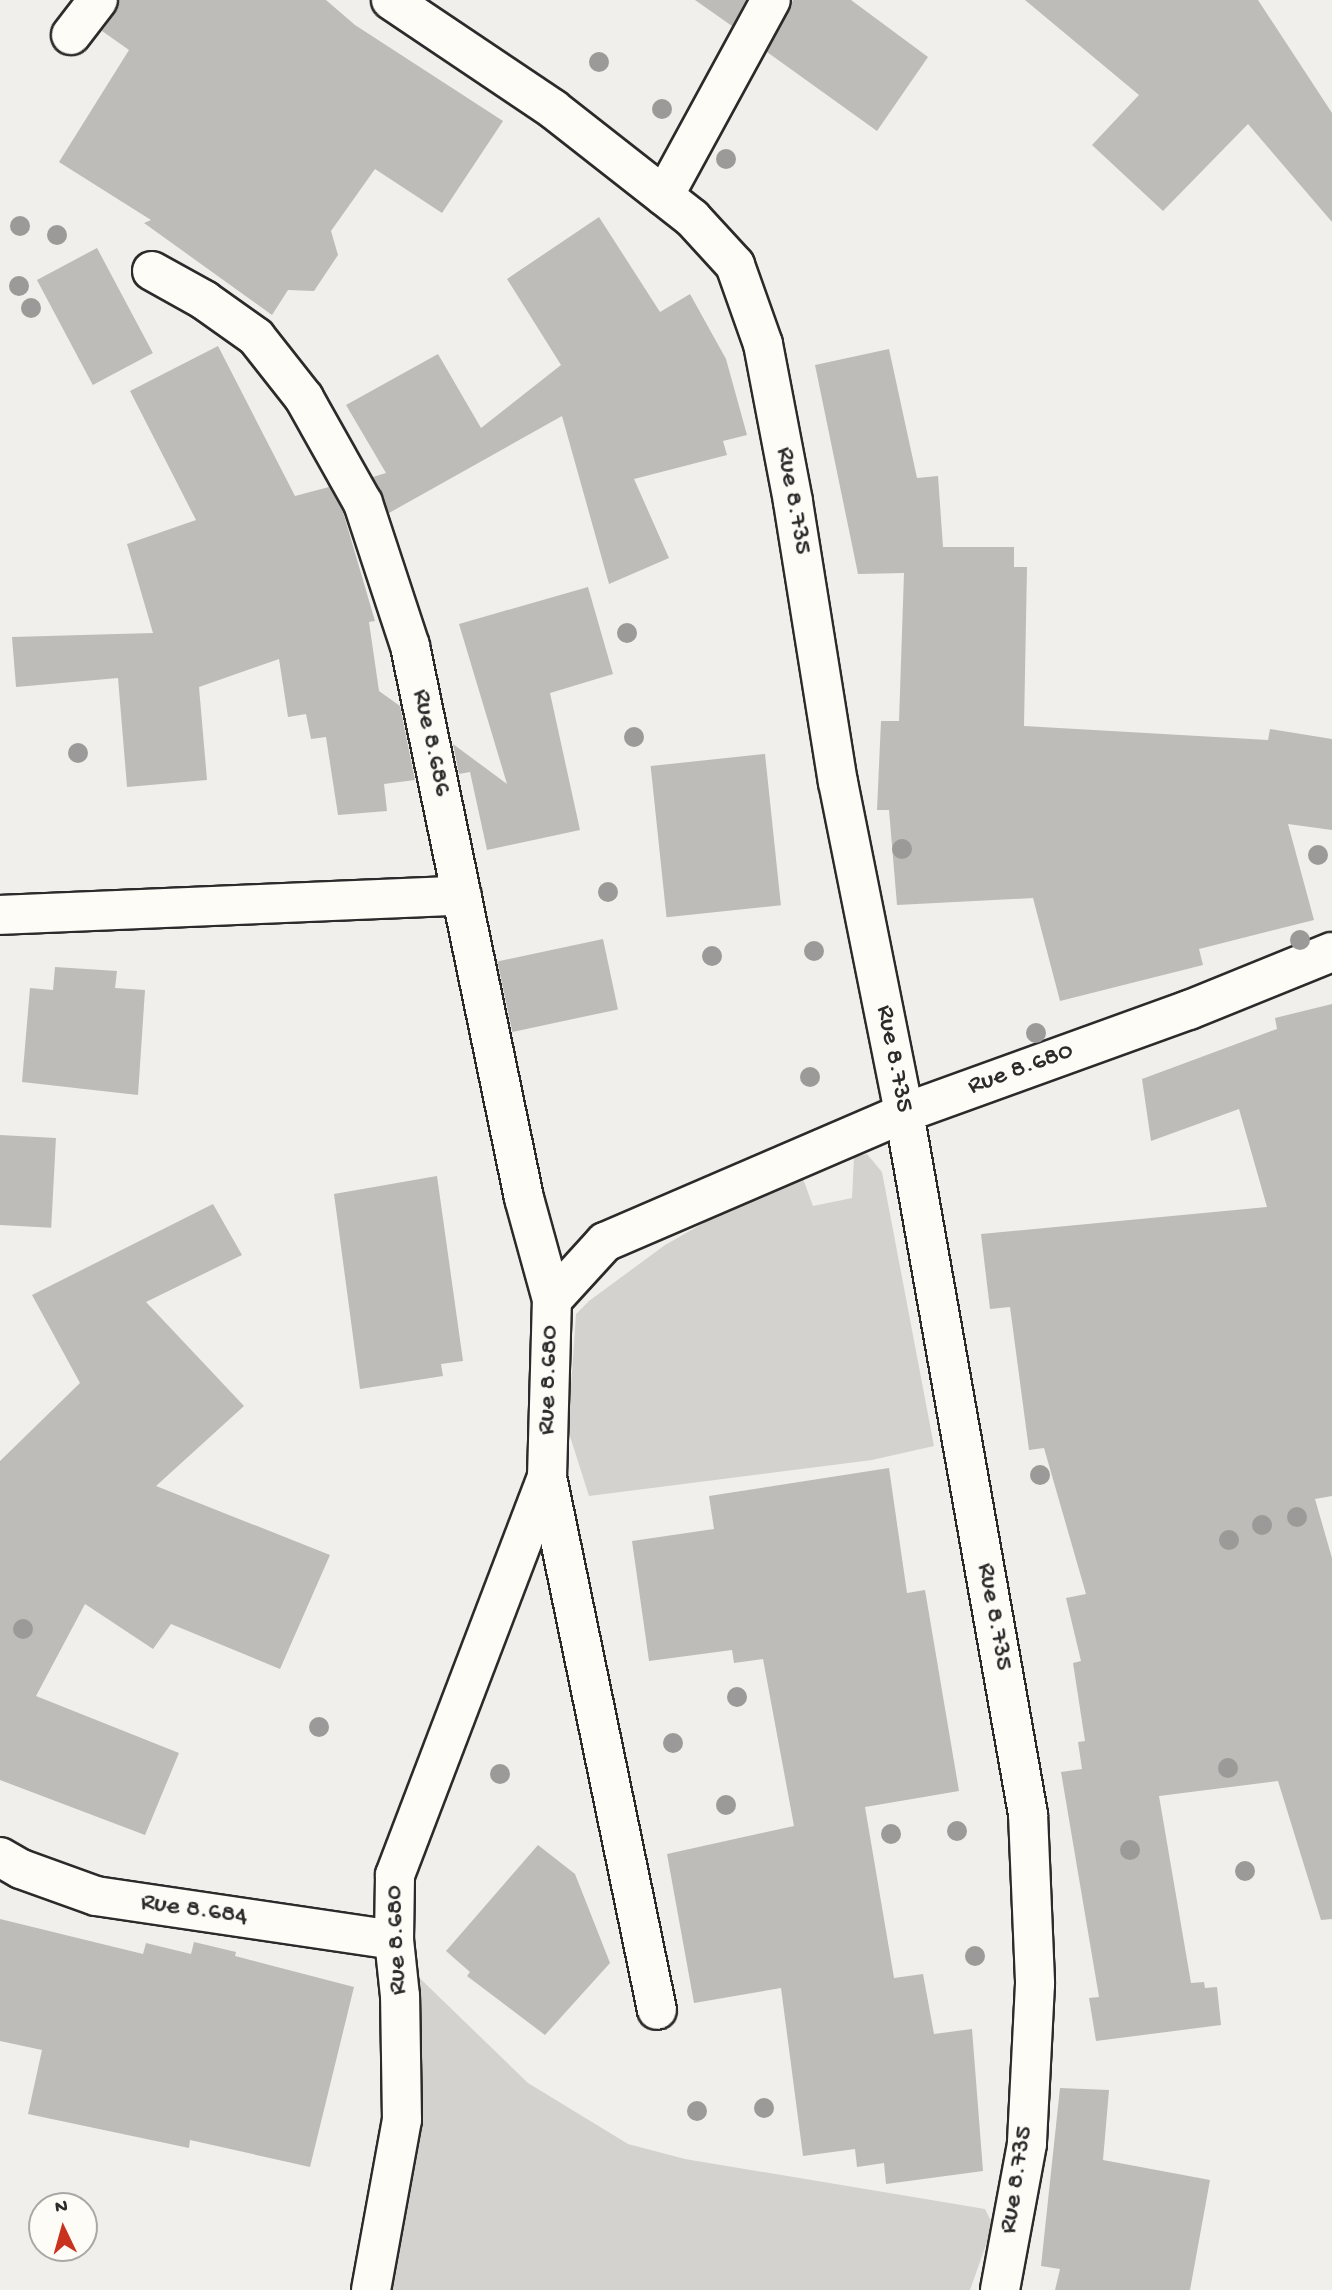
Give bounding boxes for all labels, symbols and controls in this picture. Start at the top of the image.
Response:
street label: Rue 8.735 [767,445,817,557]
street label: Rue 8.686 [403,687,457,799]
street label: Rue 8.735 [867,1003,919,1115]
street label: Rue 8.680 [964,1037,1078,1103]
street label: Rue 8.680 [532,1324,568,1436]
street label: Rue 8.735 [968,1561,1018,1673]
street label: Rue 8.680 [380,1884,416,1996]
street label: Rue 8.684 [139,1888,249,1934]
street label: Rue 8.735 [994,2124,1042,2236]
north arrow [28,2192,98,2262]
text: N [54,2196,68,2220]

